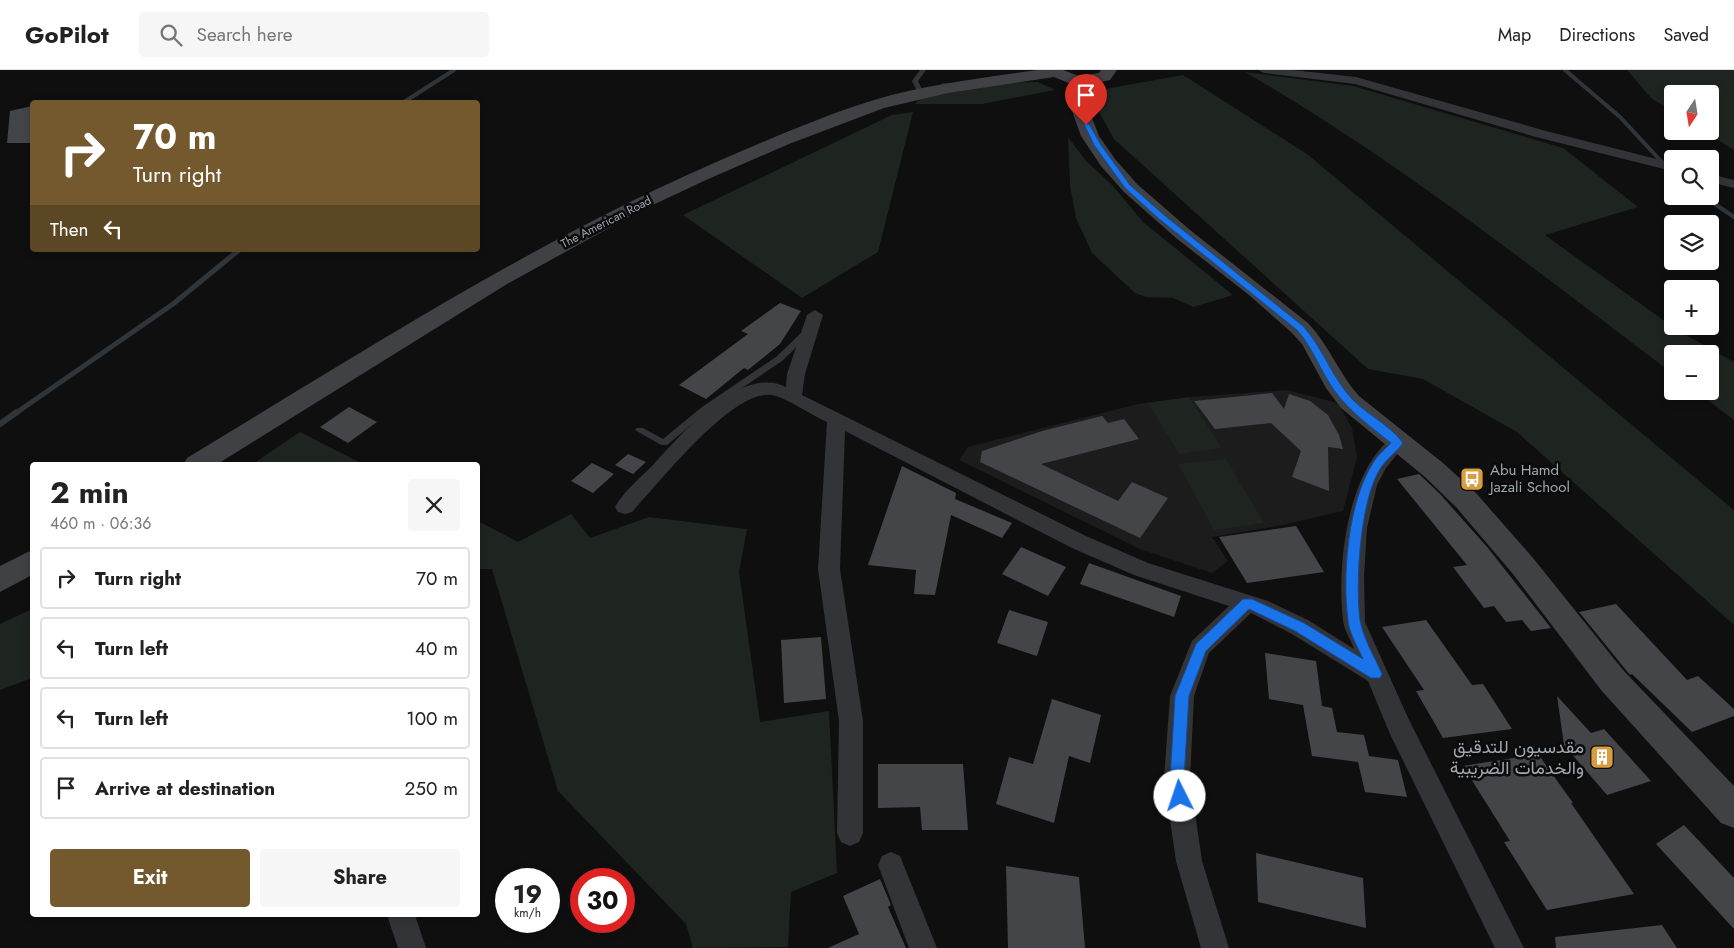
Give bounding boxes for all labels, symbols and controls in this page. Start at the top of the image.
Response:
search box [139,12,489,57]
text: GoPilot [25,17,109,52]
icon: search [157,21,185,49]
text: Search here [197,21,293,48]
text: Map [1498,22,1531,48]
text: Directions [1559,22,1635,48]
text: Saved [1663,22,1709,48]
pin [1065,74,1107,125]
icon: arrive [1072,81,1100,109]
north arrow [1664,85,1719,140]
map controls [1664,85,1719,400]
text: 70 m [133,112,216,162]
icon: right [50,120,115,185]
button: search [1664,150,1719,205]
text: Turn right [133,158,221,190]
street label: The American Road [558,191,654,253]
icon: left [99,215,127,243]
button: layers [1664,215,1719,270]
text: Then [50,216,89,243]
button: + [1664,280,1719,335]
button: − [1664,345,1719,400]
place label: Abu Hamd Jazali School [1488,459,1570,498]
bus stop icon: Abu Hamd Jazali School [1459,466,1485,492]
text: 2 min [50,471,129,514]
button: close [408,479,460,531]
text: 460 m · 06:36 [50,512,151,535]
icon: right [52,564,80,592]
text: Turn right [95,565,181,592]
text: 70 m [416,565,458,592]
icon: left [52,634,80,662]
text: Turn left [95,635,168,662]
text: 40 m [415,635,458,662]
icon: left [52,704,80,732]
text: Turn left [95,705,168,732]
text: 100 m [406,705,458,732]
place label: مقدسيون للتدقيق والخدمات الضريبية [1450,734,1584,781]
building icon: مقدسيون للتدقيق والخدمات الضريبية [1589,744,1615,770]
position arrow [1153,769,1205,821]
icon: arrive [52,774,80,802]
text: Arrive at destination [95,775,275,802]
text: 250 m [405,775,458,802]
button: Exit [50,849,250,907]
button: Share [260,849,460,907]
speed limit sign: 30 [570,868,635,933]
text: 19 [513,876,542,912]
text: km/h [514,904,541,922]

